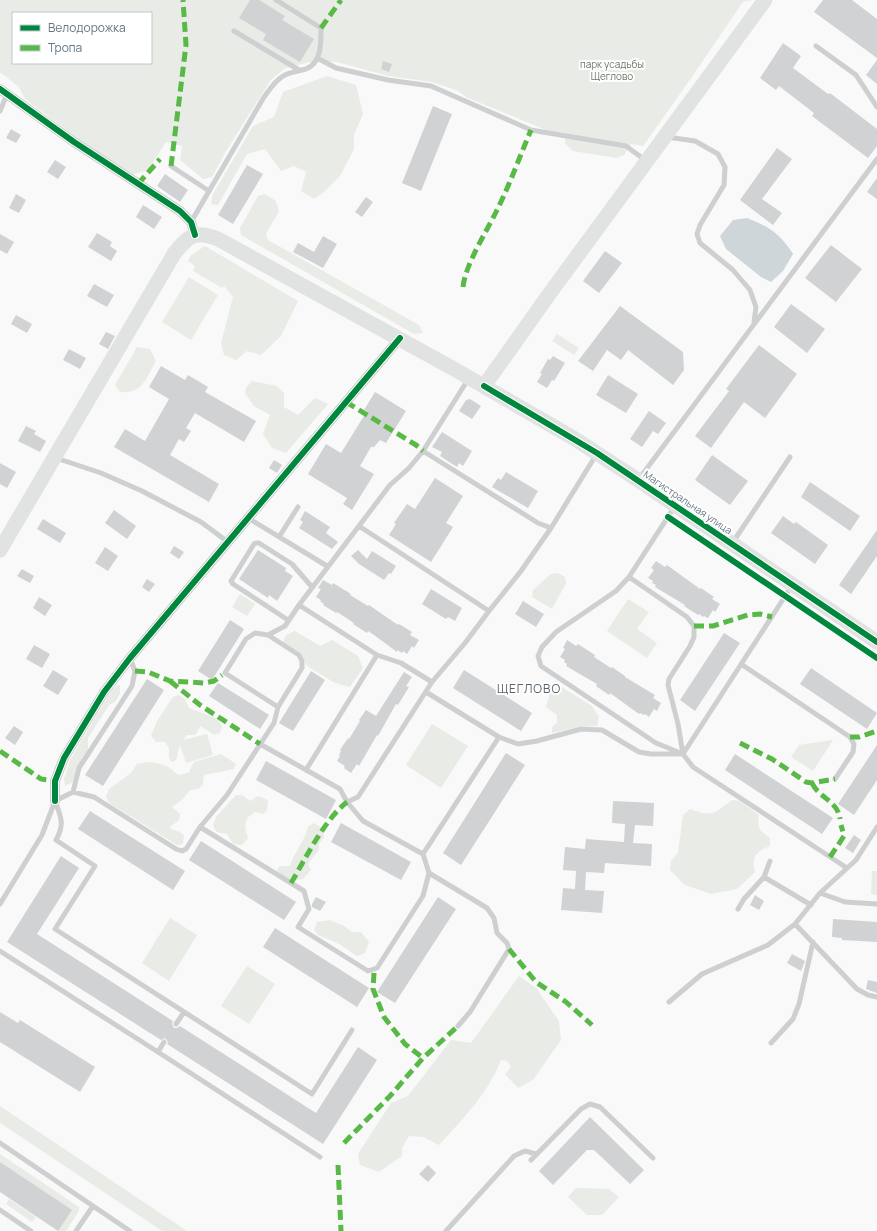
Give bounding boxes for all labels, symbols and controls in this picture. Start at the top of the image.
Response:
legend [12,12,152,64]
text: Велодорожка [48,19,126,36]
text: Тропа [48,39,82,56]
park label: парк усадьбы Щеглово [580,57,644,83]
street label: Магистральная улица [641,467,735,537]
district label: ЩЕГЛОВО [497,680,561,697]

